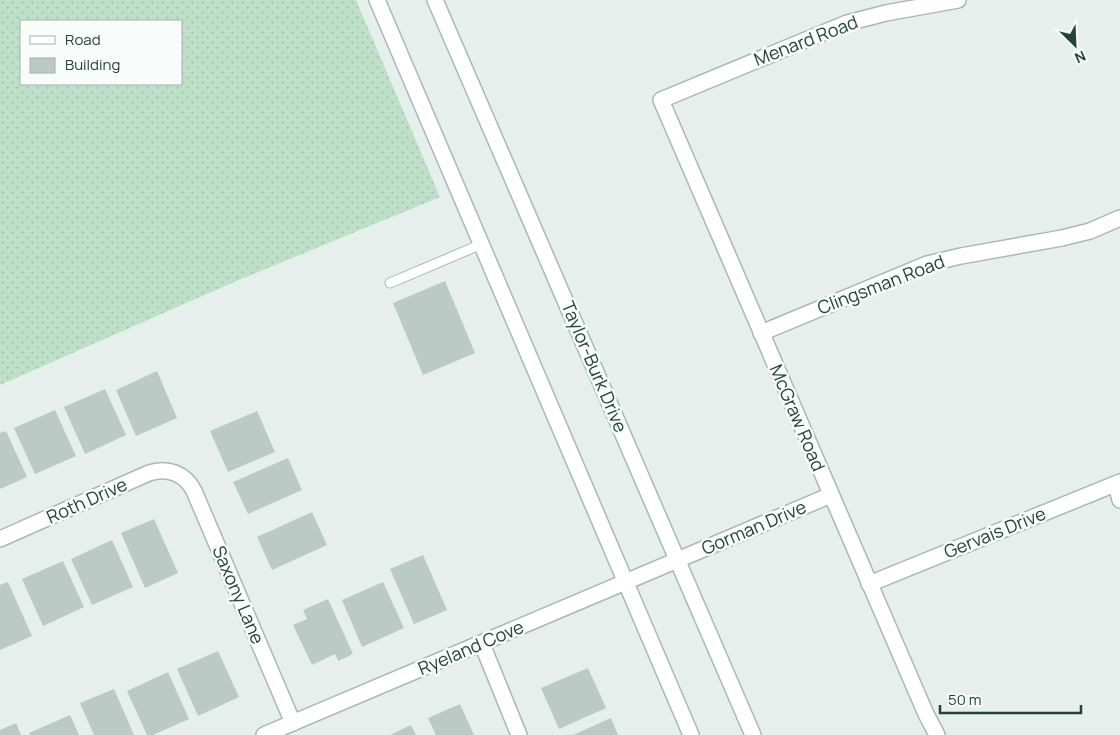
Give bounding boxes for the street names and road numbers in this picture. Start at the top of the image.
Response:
street label: Menard Road [750,9,861,71]
street label: Clingsman Road [814,249,948,319]
street label: Taylor-Burk Drive [556,297,633,436]
street label: McGraw Road [765,361,831,475]
street label: Roth Drive [43,472,131,528]
street label: Gorman Drive [698,494,810,560]
street label: Gervais Drive [940,501,1049,563]
street label: Saxony Lane [207,542,270,647]
street label: Ryeland Cove [414,614,527,680]

